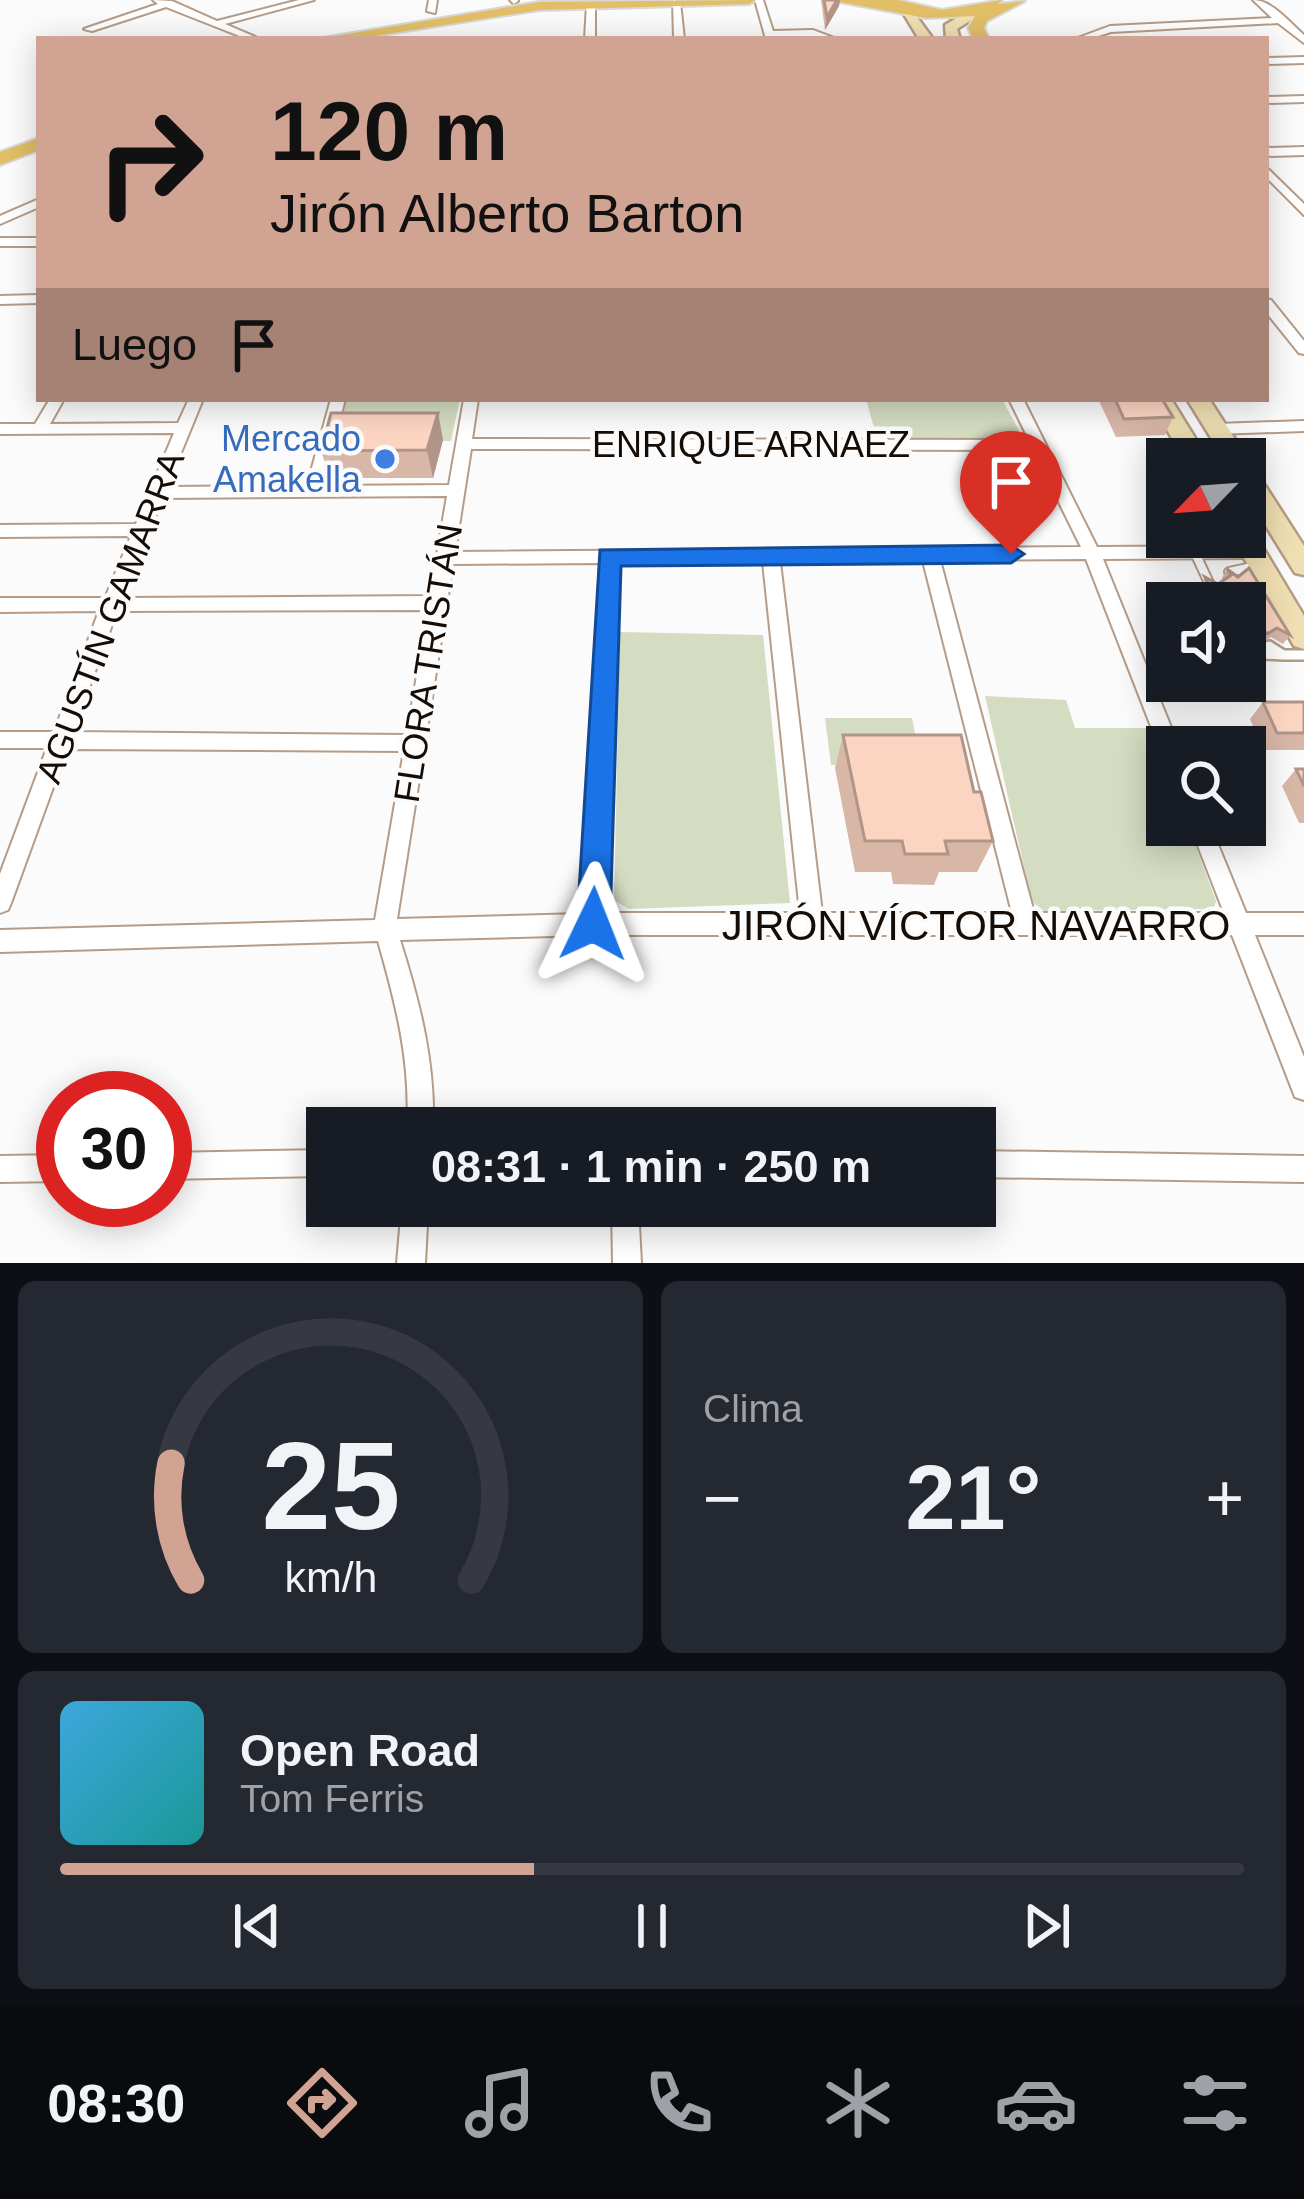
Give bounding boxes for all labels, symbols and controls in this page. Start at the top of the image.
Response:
icon: right [72,84,228,240]
text: 120 m [270,84,508,178]
text: Jirón Alberto Barton [270,183,744,243]
icon: arrive [221,312,287,378]
text: Luego [72,319,197,370]
place label: Mercado Amakella [213,418,362,500]
street label: ENRIQUE ARNAEZ [592,424,910,465]
pin [960,431,1062,554]
north arrow [1146,438,1266,558]
map controls [1146,438,1266,846]
street label: AGUSTÍN GAMARRA [28,445,192,789]
marker: Mercado Amakella [372,446,398,472]
icon: arrive [978,449,1044,515]
street label: FLORA TRISTÁN [386,521,470,805]
button: sound [1146,582,1266,702]
button: search [1146,726,1266,846]
position arrow [530,861,656,987]
street label: JIRÓN VÍCTOR NAVARRO [722,902,1230,949]
speed limit sign: 30 [36,1071,192,1227]
text: 08:31 · 1 min · 250 m [431,1141,871,1192]
text: Clima [703,1387,803,1430]
text: 25 [261,1416,400,1555]
text: 21° [905,1448,1042,1548]
text: − [703,1461,742,1535]
text: + [1205,1461,1244,1535]
text: km/h [284,1553,377,1601]
text: Open Road [240,1725,480,1776]
text: Tom Ferris [240,1777,424,1820]
icon: previous [224,1893,290,1959]
icon: pause [619,1893,685,1959]
icon: next [1014,1893,1080,1959]
icon: directions [280,2061,364,2145]
icon: music [458,2061,542,2145]
icon: phone [637,2061,721,2145]
icon: climate [816,2061,900,2145]
icon: car [994,2061,1078,2145]
icon: filters [1173,2061,1257,2145]
text: 08:30 [47,2073,185,2133]

